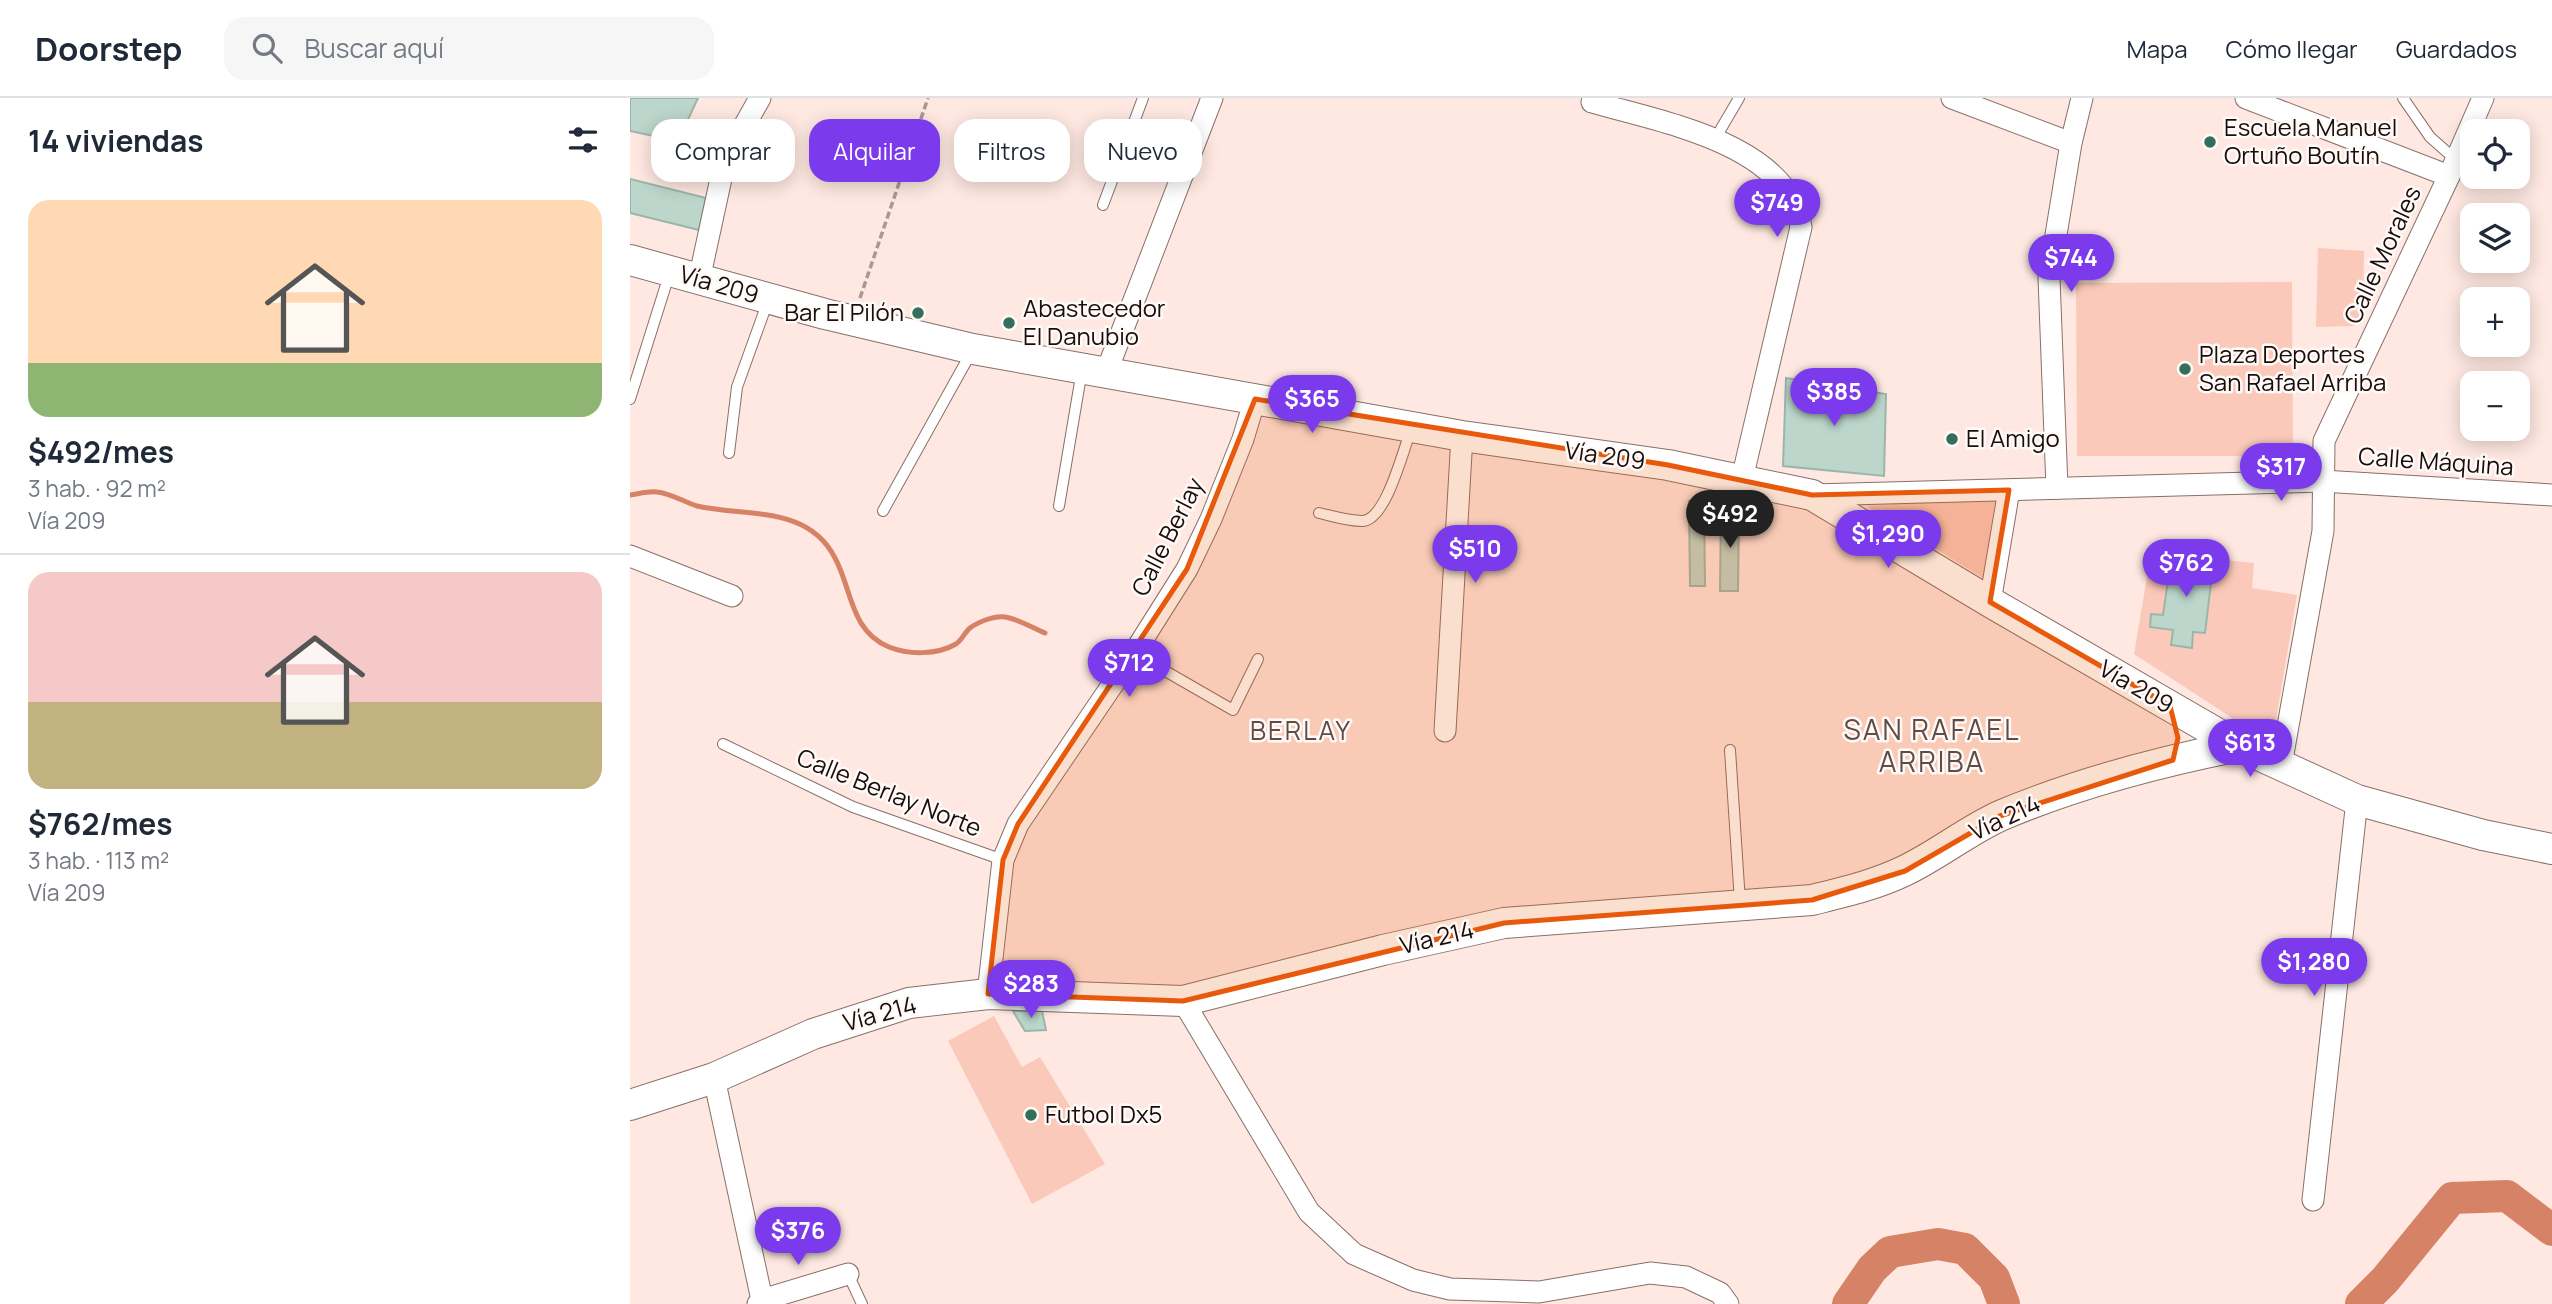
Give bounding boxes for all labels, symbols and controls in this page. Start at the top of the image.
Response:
search box [224,17,714,80]
text: Doorstep [35,26,182,71]
icon: search [248,29,286,67]
text: Buscar aquí [304,30,444,66]
text: Mapa [2127,32,2188,65]
text: Cómo llegar [2226,32,2358,65]
text: Guardados [2396,32,2517,65]
place label: Escuela Manuel Ortuño Boutín [2224,110,2397,171]
chip: Comprar [651,119,795,182]
chip: Alquilar [809,119,940,182]
chip: Filtros [954,119,1070,182]
chip: Nuevo [1084,119,1202,182]
map controls [2460,119,2530,441]
button: locate [2460,119,2530,189]
text: 14 viviendas [28,120,204,161]
icon: filters [564,121,602,159]
marker: Escuela Manuel Ortuño Boutín [2202,134,2218,150]
pin: $749 [1736,180,1818,239]
street label: Calle Morales [2335,180,2428,329]
text: $749 [1750,186,1804,218]
button: layers [2460,203,2530,273]
pin: $744 [2030,234,2112,294]
text: $744 [2044,241,2098,273]
icon: home [252,245,378,371]
street label: Vía 209 [676,257,763,311]
button: + [2460,287,2530,357]
place label: Abastecedor El Danubio [1023,291,1166,352]
place label: Bar El Pilón [784,295,904,328]
marker: Bar El Pilón [910,305,926,321]
marker: Abastecedor El Danubio [1001,315,1017,331]
place label: Plaza Deportes San Rafael Arriba [2199,337,2386,398]
marker: Plaza Deportes San Rafael Arriba [2177,361,2193,377]
pin: $385 [1793,368,1875,428]
button: − [2460,371,2530,441]
text: $385 [1806,375,1862,407]
pin: $365 [1271,376,1353,435]
text: $365 [1284,382,1340,414]
place label: El Amigo [1966,421,2060,454]
text: $492/mes [28,431,174,472]
marker: El Amigo [1944,431,1960,447]
street label: Vía 209 [1563,433,1648,476]
street label: Calle Máquina [2357,439,2515,482]
pin: $317 [2240,444,2322,503]
text: $317 [2256,450,2306,482]
street label: Calle Berlay [1123,471,1211,601]
text: 3 hab. · 92 m² [28,472,166,504]
pin: $492 [1689,490,1771,550]
text: $492 [1702,497,1758,529]
text: Vía 209 [28,504,106,536]
pin: $1,290 [1831,510,1945,570]
text: $1,290 [1851,517,1925,549]
pin: $510 [1434,526,1516,585]
text: $510 [1448,532,1502,564]
pin: $762 [2145,540,2227,599]
text: $762 [2159,546,2213,578]
icon: home [252,617,378,743]
pin: $712 [1088,640,1170,699]
text: $712 [1104,646,1154,678]
street label: Vía 209 [2093,651,2180,720]
district label: SAN RAFAEL ARRIBA [1844,710,2020,780]
district label: BERLAY [1250,712,1352,748]
pin: $613 [2209,720,2291,779]
text: $613 [2224,726,2276,758]
street label: Calle Berlay Norte [792,740,987,844]
street label: Vía 214 [1963,786,2045,847]
text: $762/mes [28,803,172,844]
text: 3 hab. · 113 m² [28,844,169,876]
text: Vía 209 [28,876,106,908]
street label: Vía 214 [1396,912,1477,961]
pin: $1,280 [2257,939,2371,998]
text: $1,280 [2277,945,2351,977]
pin: $283 [990,960,1072,1020]
text: $283 [1003,967,1059,999]
street label: Vía 214 [839,987,920,1038]
place label: Futbol Dx5 [1045,1097,1162,1130]
marker: Futbol Dx5 [1023,1107,1039,1123]
pin: $376 [757,1208,839,1267]
text: $376 [771,1214,825,1246]

